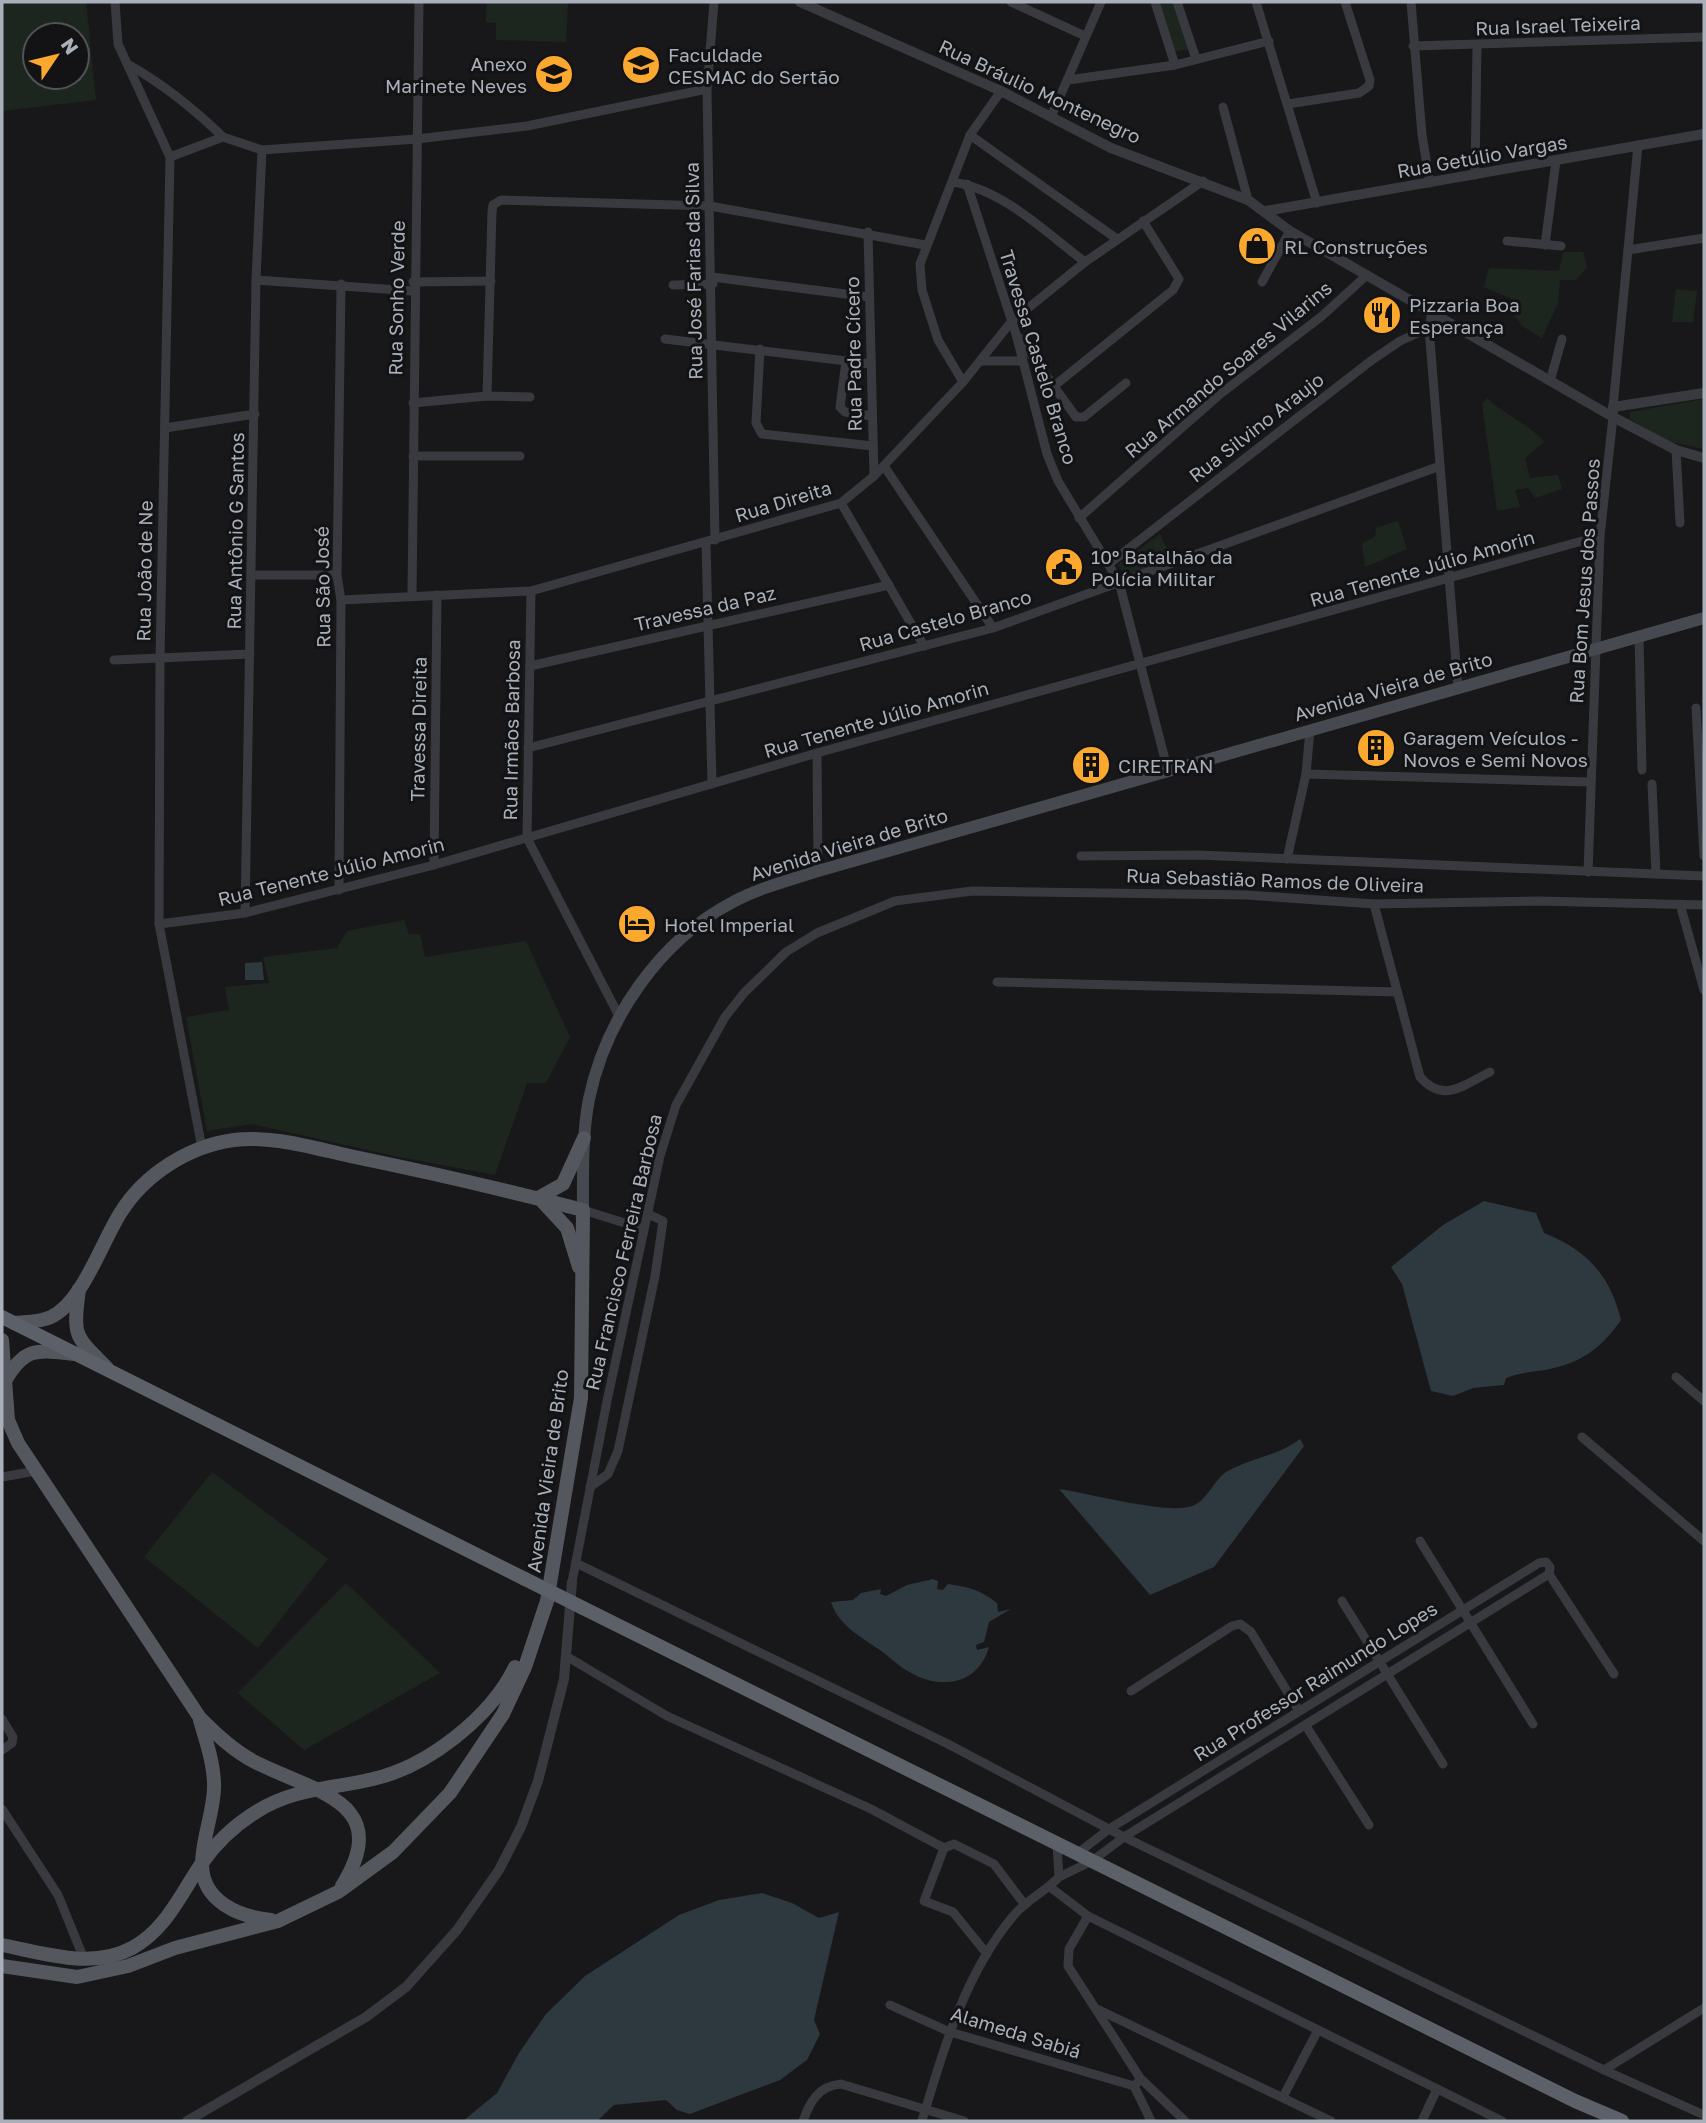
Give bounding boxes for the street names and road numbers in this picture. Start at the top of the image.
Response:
street label: Rua Israel Teixeira [1475,11,1641,39]
street label: Rua Bráulio Montenegro [935,34,1145,148]
street label: Rua Getúlio Vargas [1395,130,1569,182]
street label: Rua José Farias da Silva [680,162,706,380]
street label: Rua Sonho Verde [383,220,409,376]
street label: Travessa Castelo Branco [995,247,1083,467]
street label: Rua Padre Cícero [840,276,866,432]
street label: Rua Armando Soares Vilarins [1120,276,1336,462]
street label: Rua Silvino Araujo [1184,367,1328,487]
street label: Rua Antônio G Santos [222,432,248,630]
street label: Rua Bom Jesus dos Passos [1564,458,1604,704]
street label: Rua Direita [732,475,834,527]
street label: Rua João de Ne [131,500,157,642]
street label: Rua Tenente Júlio Amorin [1307,525,1537,611]
street label: Rua São José [309,526,335,648]
street label: Travessa da Paz [632,581,778,635]
street label: Rua Castelo Branco [856,584,1034,656]
street label: Rua Irmãos Barbosa [498,639,524,821]
street label: Avenida Vieira de Brito [1291,647,1495,725]
street label: Travessa Direita [405,657,431,801]
street label: Rua Tenente Júlio Amorin [761,676,991,762]
street label: Avenida Vieira de Brito [748,803,950,885]
street label: Rua Tenente Júlio Amorin [215,832,447,910]
street label: Rua Sebastião Ramos de Oliveira [1126,863,1424,897]
street label: Rua Francisco Ferreira Barbosa [580,1112,666,1392]
street label: Avenida Vieira de Brito [521,1368,573,1574]
street label: Rua Professor Raimundo Lopes [1189,1596,1441,1766]
street label: Alameda Sabiá [948,2001,1084,2063]

